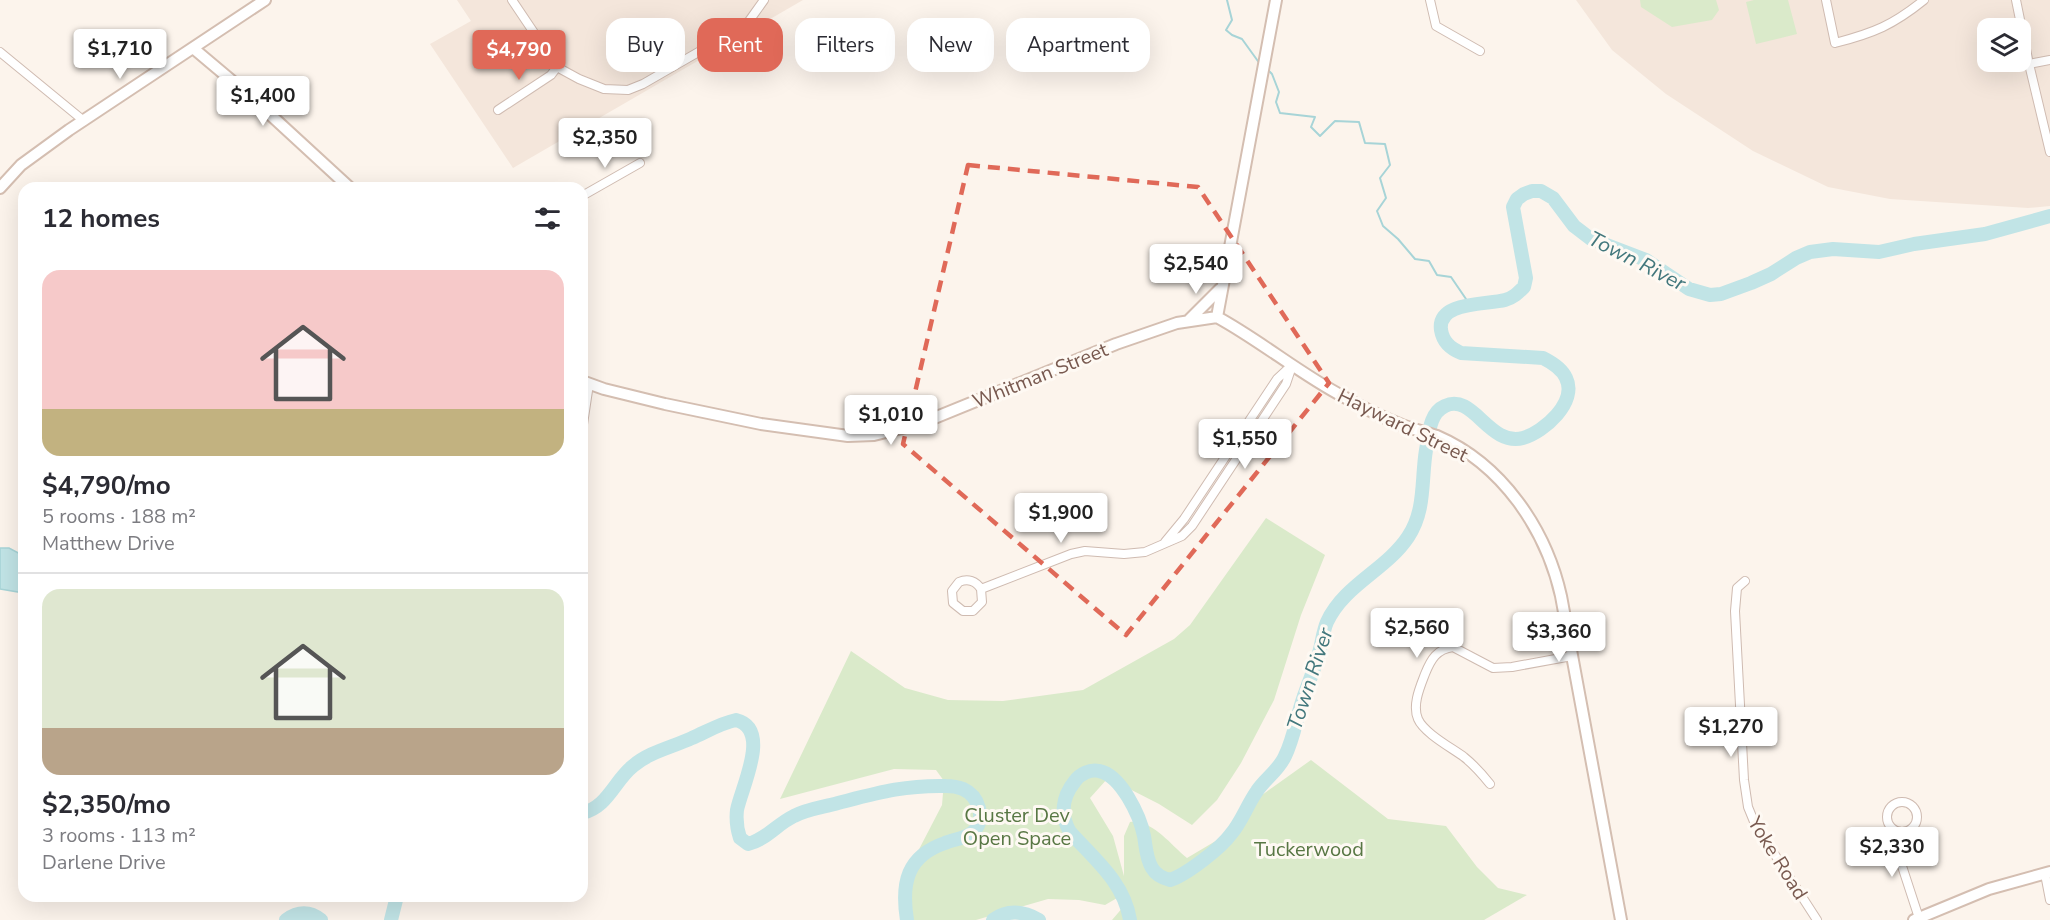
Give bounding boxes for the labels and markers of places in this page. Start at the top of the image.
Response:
pin: $1,710 [71,29,169,80]
pin: $4,790 [470,30,568,81]
pin: $1,400 [214,76,312,127]
pin: $2,350 [556,118,654,169]
pin: $2,540 [1147,244,1245,295]
pin: $1,010 [842,395,940,446]
pin: $1,550 [1196,419,1294,470]
pin: $1,900 [1012,493,1110,544]
pin: $2,560 [1368,608,1466,659]
pin: $3,360 [1510,612,1608,663]
pin: $1,270 [1682,707,1780,758]
pin: $2,330 [1843,827,1941,878]

